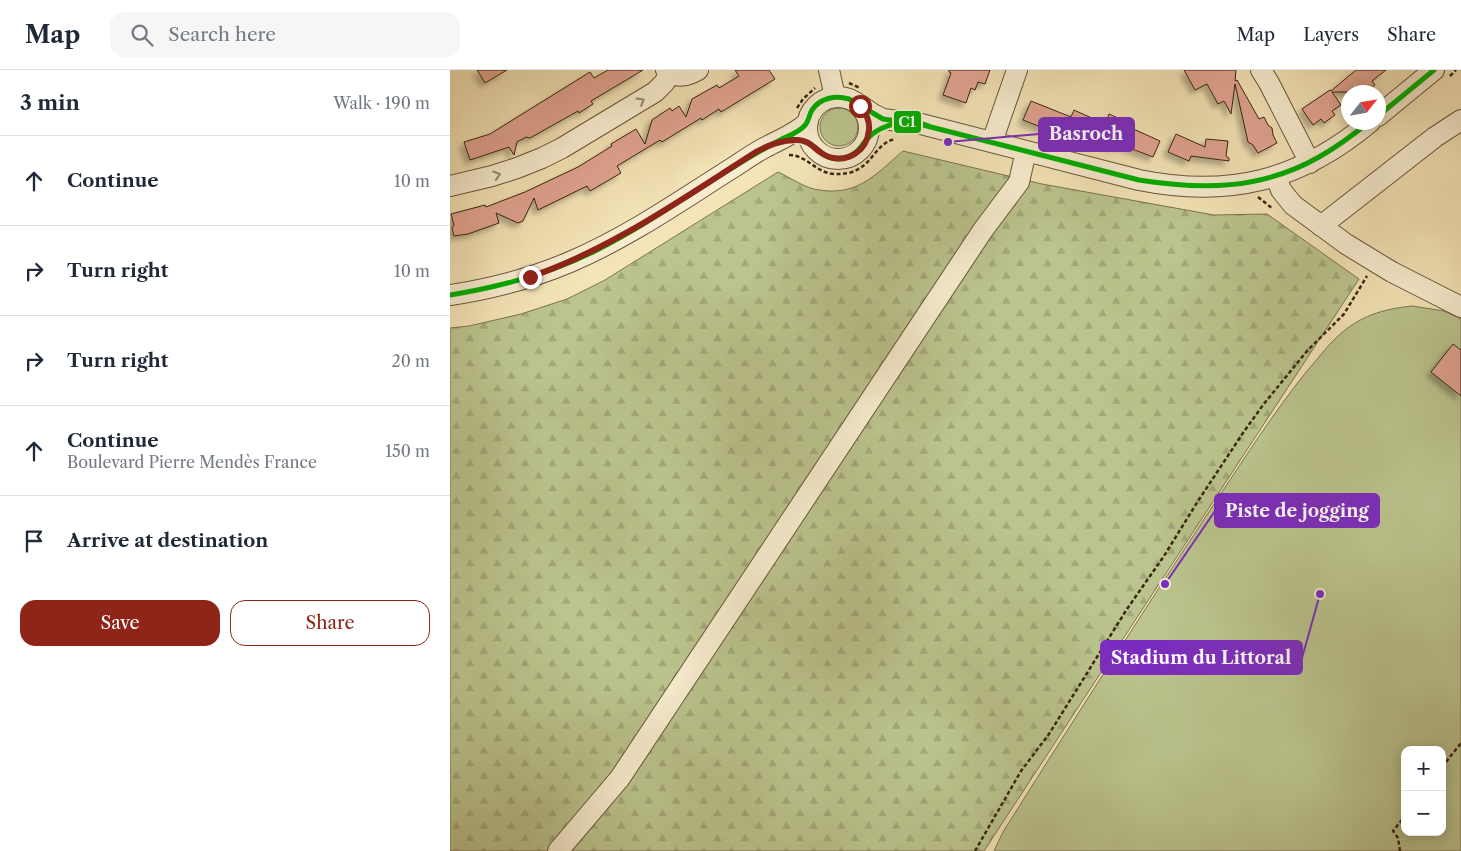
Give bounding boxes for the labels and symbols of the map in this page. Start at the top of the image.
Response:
north arrow [1341,85,1386,130]
route start [849,95,872,118]
one-way arrow [636,97,645,107]
line badge: C1 [893,110,922,134]
text: C1 [898,113,916,131]
callout: Basroch [1039,118,1134,151]
text: Basroch [1049,123,1124,145]
one-way arrow [493,170,501,180]
route end [519,266,542,289]
callout: Piste de jogging [1215,494,1379,527]
text: Piste de jogging [1225,500,1370,522]
callout: Stadium du Littoral [1101,641,1302,674]
text: Stadium du Littoral [1111,647,1291,669]

